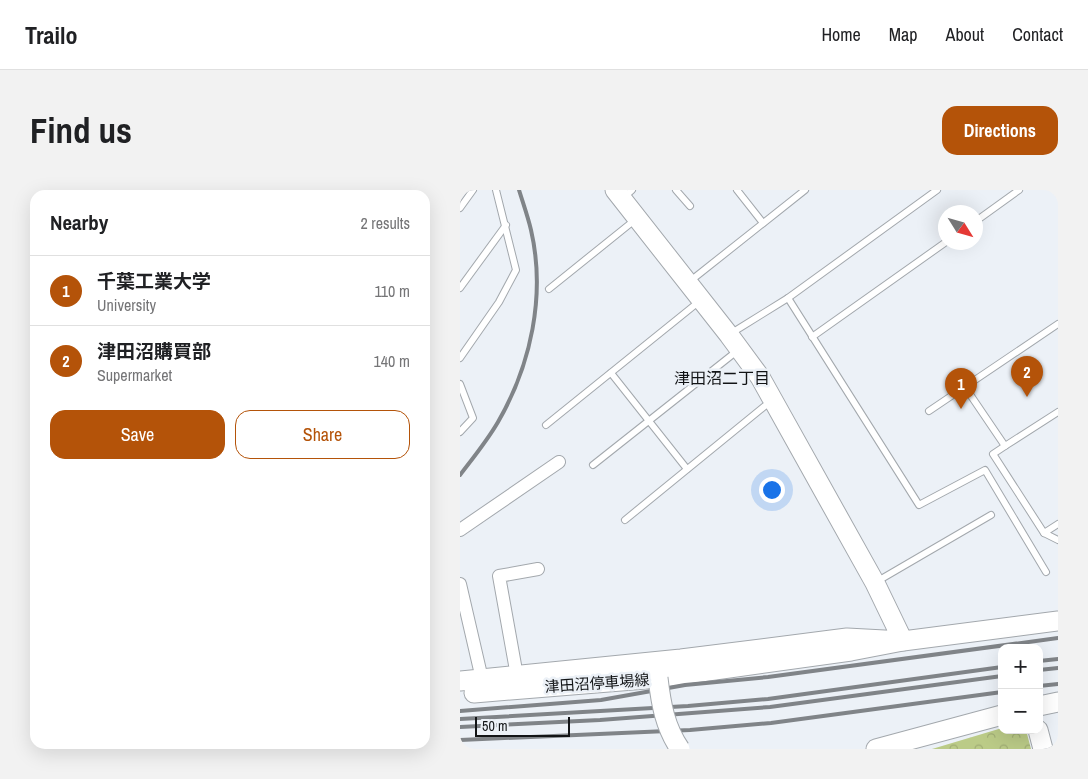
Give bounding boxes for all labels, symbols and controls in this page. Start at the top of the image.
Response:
text: Trailo [25,19,78,51]
text: Home [821,22,861,47]
text: Map [889,22,918,47]
text: About [946,22,984,47]
text: Contact [1012,22,1063,47]
button: Directions [942,106,1058,155]
text: Find us [30,107,132,154]
north arrow [938,205,983,250]
text: Nearby [50,208,108,237]
text: 2 results [360,212,410,234]
text: 千葉工業大学 [97,268,211,294]
text: 1 [62,280,70,302]
text: 110 m [374,280,410,302]
text: University [97,294,156,316]
text: 津田沼購買部 [97,338,211,364]
text: 2 [62,350,70,372]
text: 140 m [374,350,410,372]
pin: 2 [1011,356,1043,397]
text: Supermarket [97,364,172,386]
district label: 津田沼二丁目 [674,367,770,389]
pin: 1 [945,368,977,409]
button: Save [50,410,225,459]
button: Share [235,410,410,459]
your location [759,477,785,503]
map controls [998,644,1043,734]
button: + [998,644,1043,689]
street label: 津田沼停車場線 [544,669,650,697]
button: − [998,689,1043,734]
scale bar [475,714,570,737]
text: 50 m [482,717,508,735]

